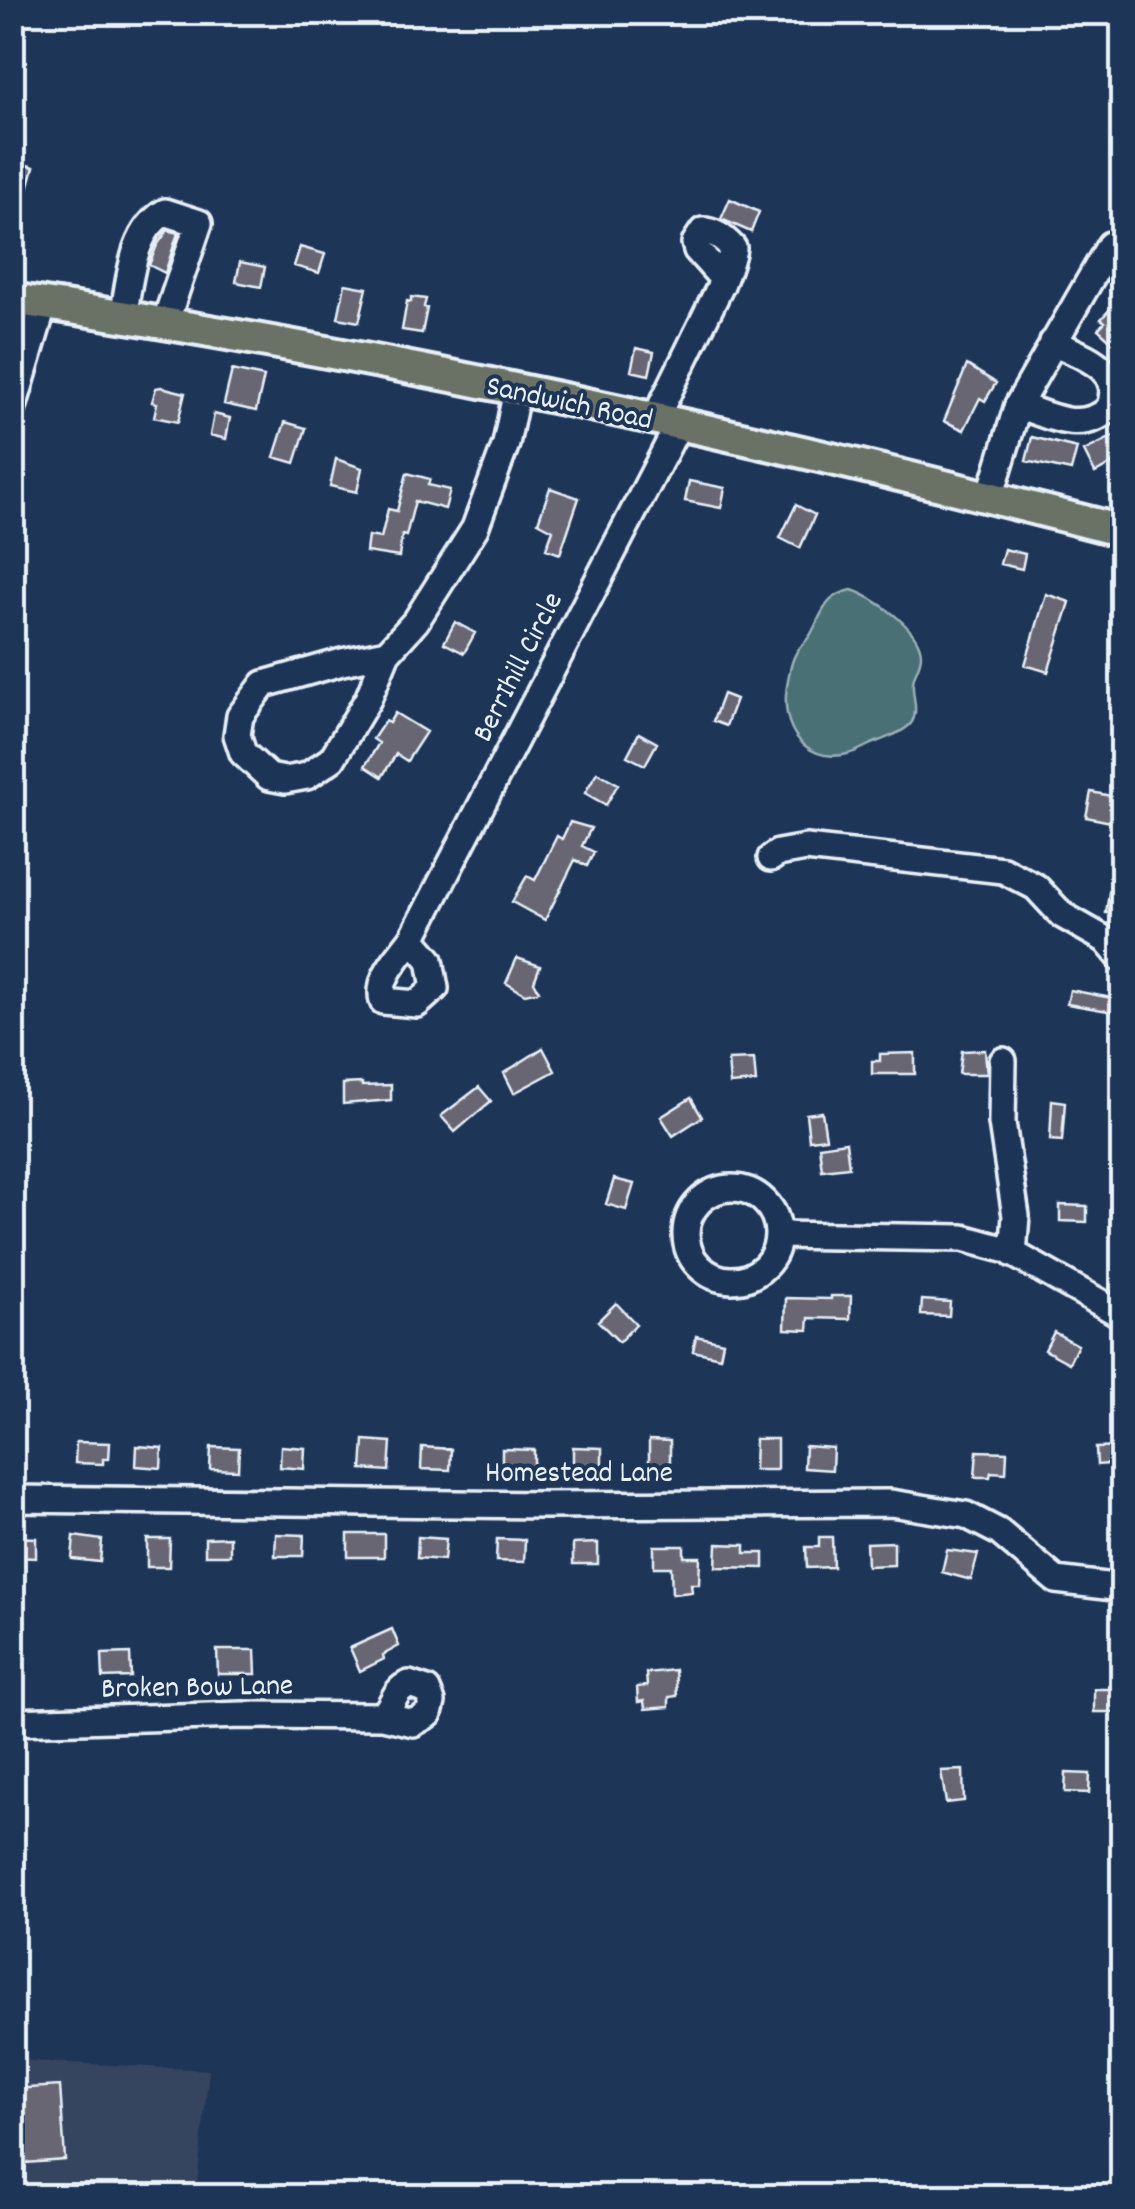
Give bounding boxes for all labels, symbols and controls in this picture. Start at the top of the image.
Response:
street label: Sandwich Road [482,367,656,444]
street label: BerrIhill Circle [464,586,576,751]
street label: Homestead Lane [485,1454,673,1497]
street label: Broken Bow Lane [101,1666,293,1713]

